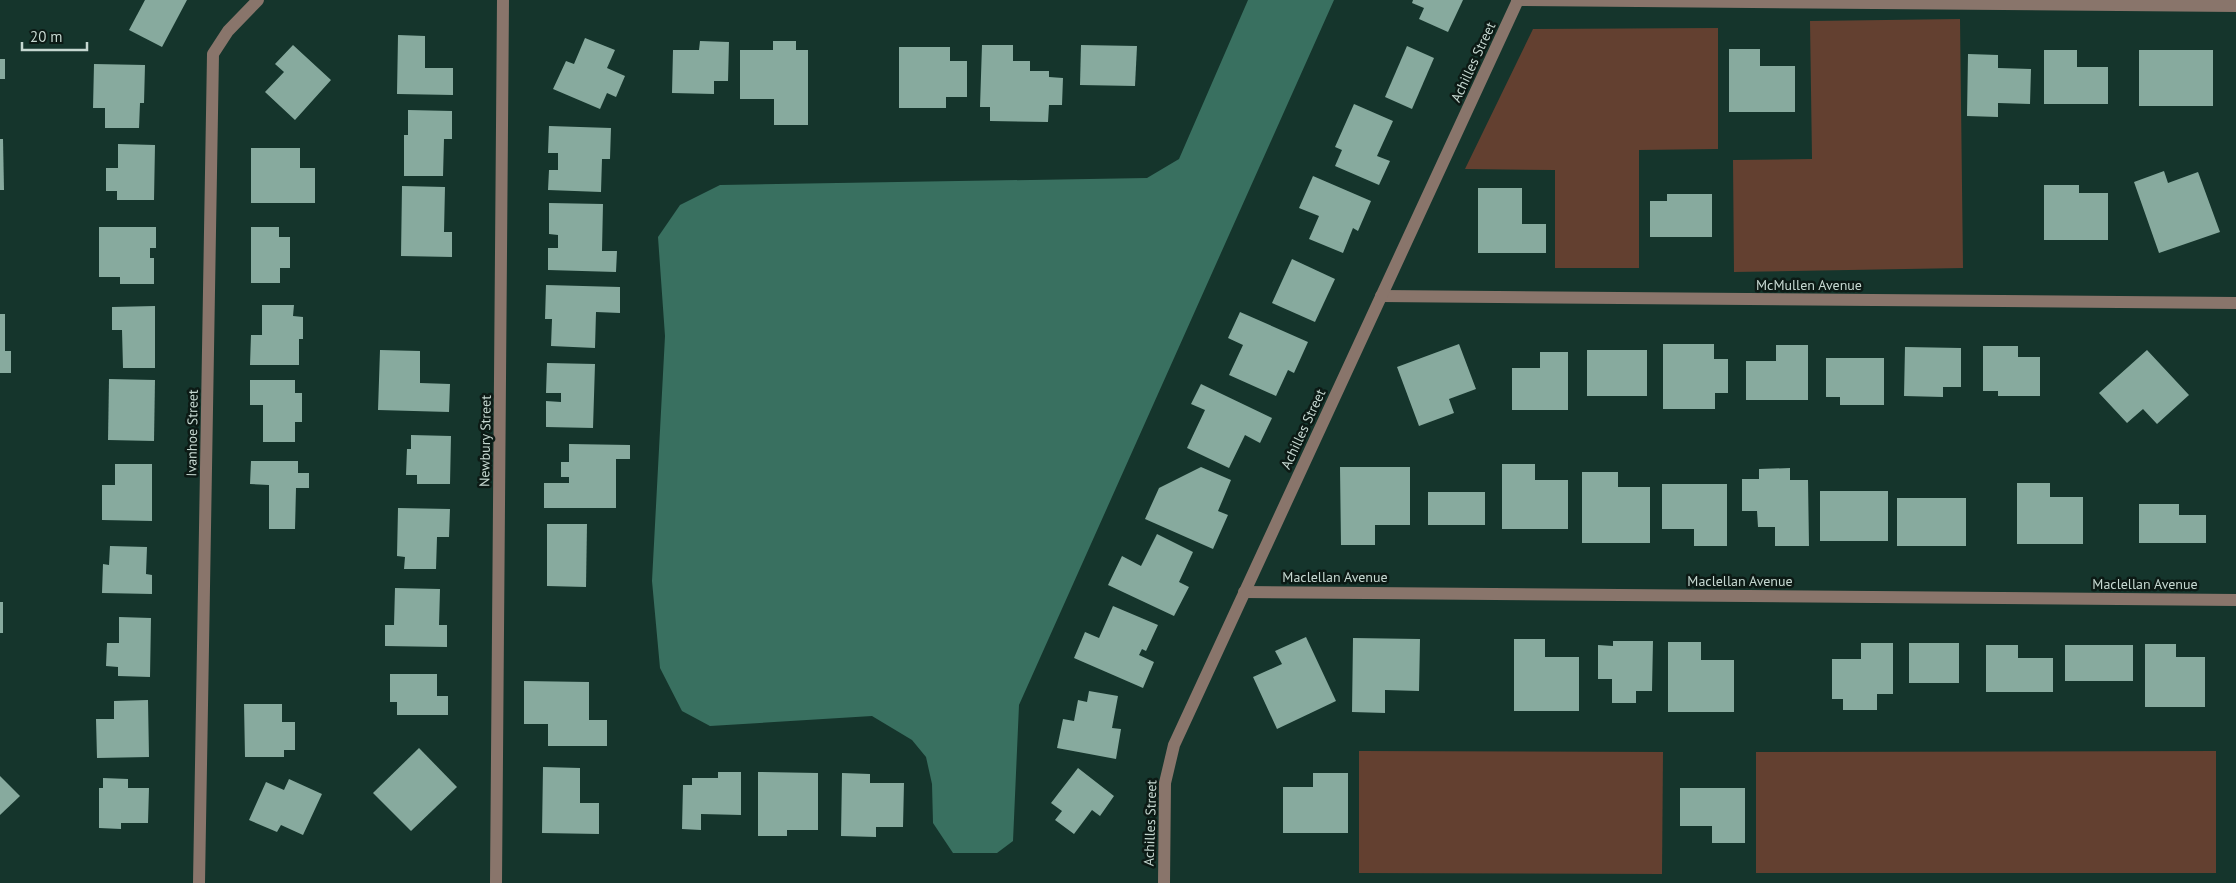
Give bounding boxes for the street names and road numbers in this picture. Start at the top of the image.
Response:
street label: Achilles Street [1447,19,1500,105]
street label: McMullen Avenue [1756,276,1862,294]
street label: Achilles Street [1277,386,1330,472]
street label: Ivanhoe Street [182,389,202,477]
street label: Newbury Street [475,395,495,487]
street label: Maclellan Avenue [1282,568,1388,586]
street label: Maclellan Avenue [1687,572,1793,590]
street label: Maclellan Avenue [2092,575,2198,593]
street label: Achilles Street [1139,779,1161,866]

